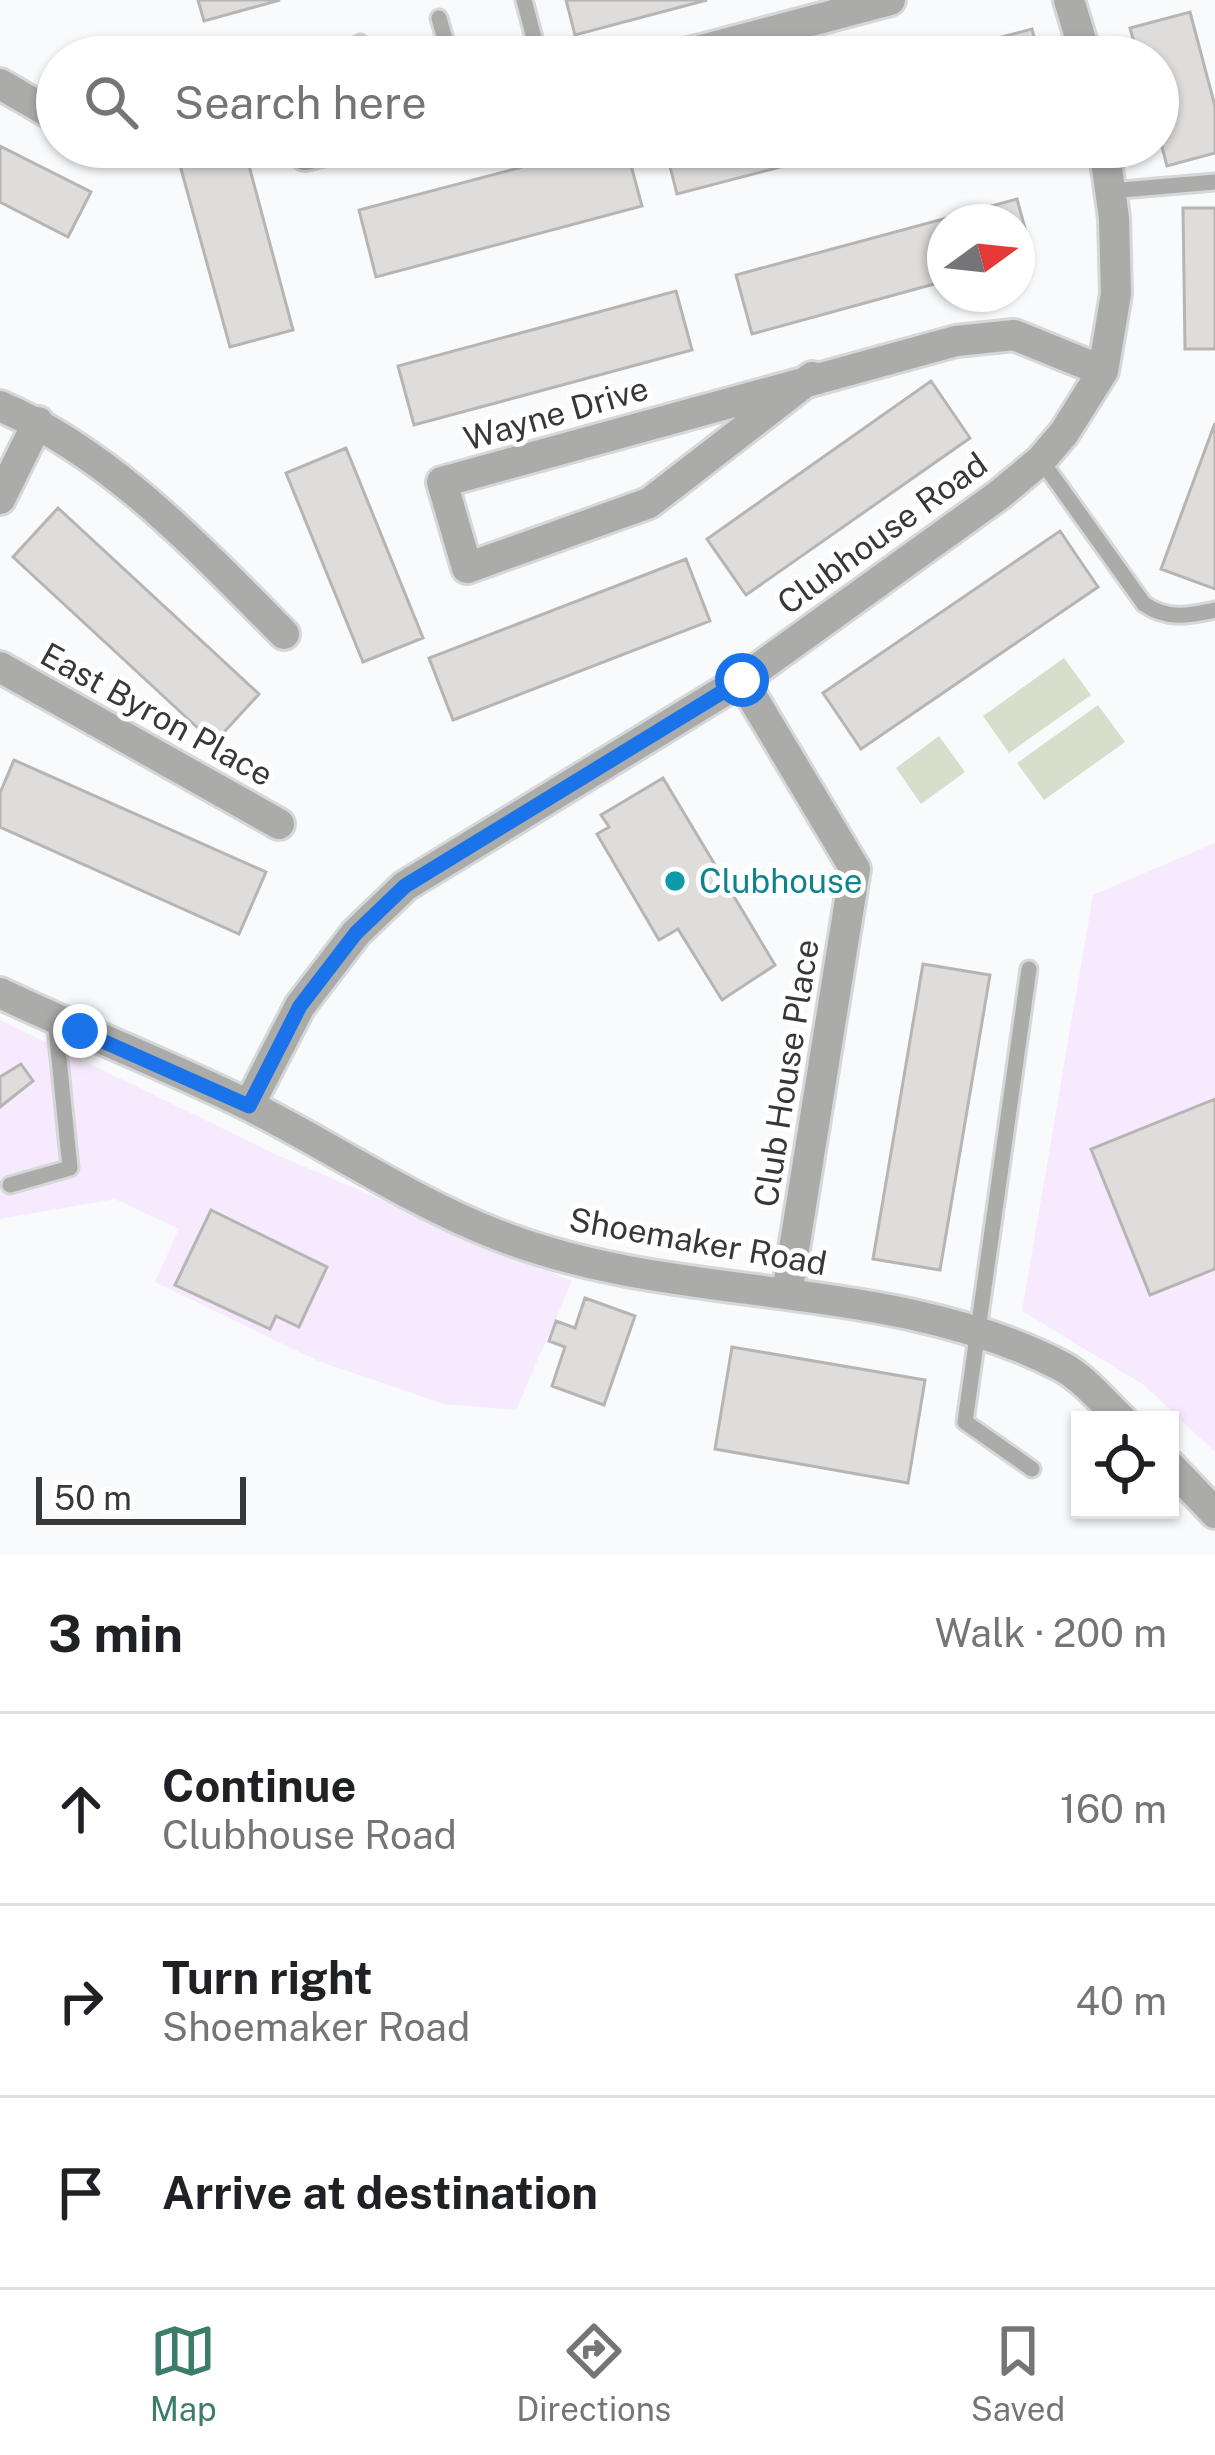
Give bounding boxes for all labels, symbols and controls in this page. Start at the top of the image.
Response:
search box [36,36,1179,168]
icon: search [78,69,144,135]
text: Search here [174,76,427,129]
north arrow [927,204,1035,312]
street label: Wayne Drive [459,369,653,457]
street label: Clubhouse Road [770,444,994,622]
street label: East Byron Place [34,635,280,793]
route start [715,653,769,707]
place label: Clubhouse [699,862,862,900]
marker: Clubhouse [662,868,688,894]
street label: Club House Place [746,936,826,1210]
route end [53,1004,107,1058]
street label: Shoemaker Road [566,1200,830,1282]
map controls [1071,1411,1179,1519]
button: locate [1071,1411,1179,1519]
scale bar [36,1471,246,1524]
text: 50 m [54,1479,132,1517]
text: 3 min [48,1604,183,1663]
text: Walk · 200 m [935,1610,1167,1656]
text: Continue [162,1759,356,1812]
icon: ahead [48,1776,114,1842]
text: 160 m [1060,1786,1167,1832]
text: Clubhouse Road [162,1812,457,1858]
text: Turn right [162,1951,373,2004]
icon: right [48,1968,114,2034]
text: 40 m [1075,1978,1167,2024]
text: Shoemaker Road [162,2004,470,2050]
icon: arrive [48,2160,114,2226]
text: Arrive at destination [162,2166,598,2219]
tab: Map [150,2318,217,2428]
tab: Directions [516,2318,671,2428]
tab: Saved [971,2318,1065,2428]

